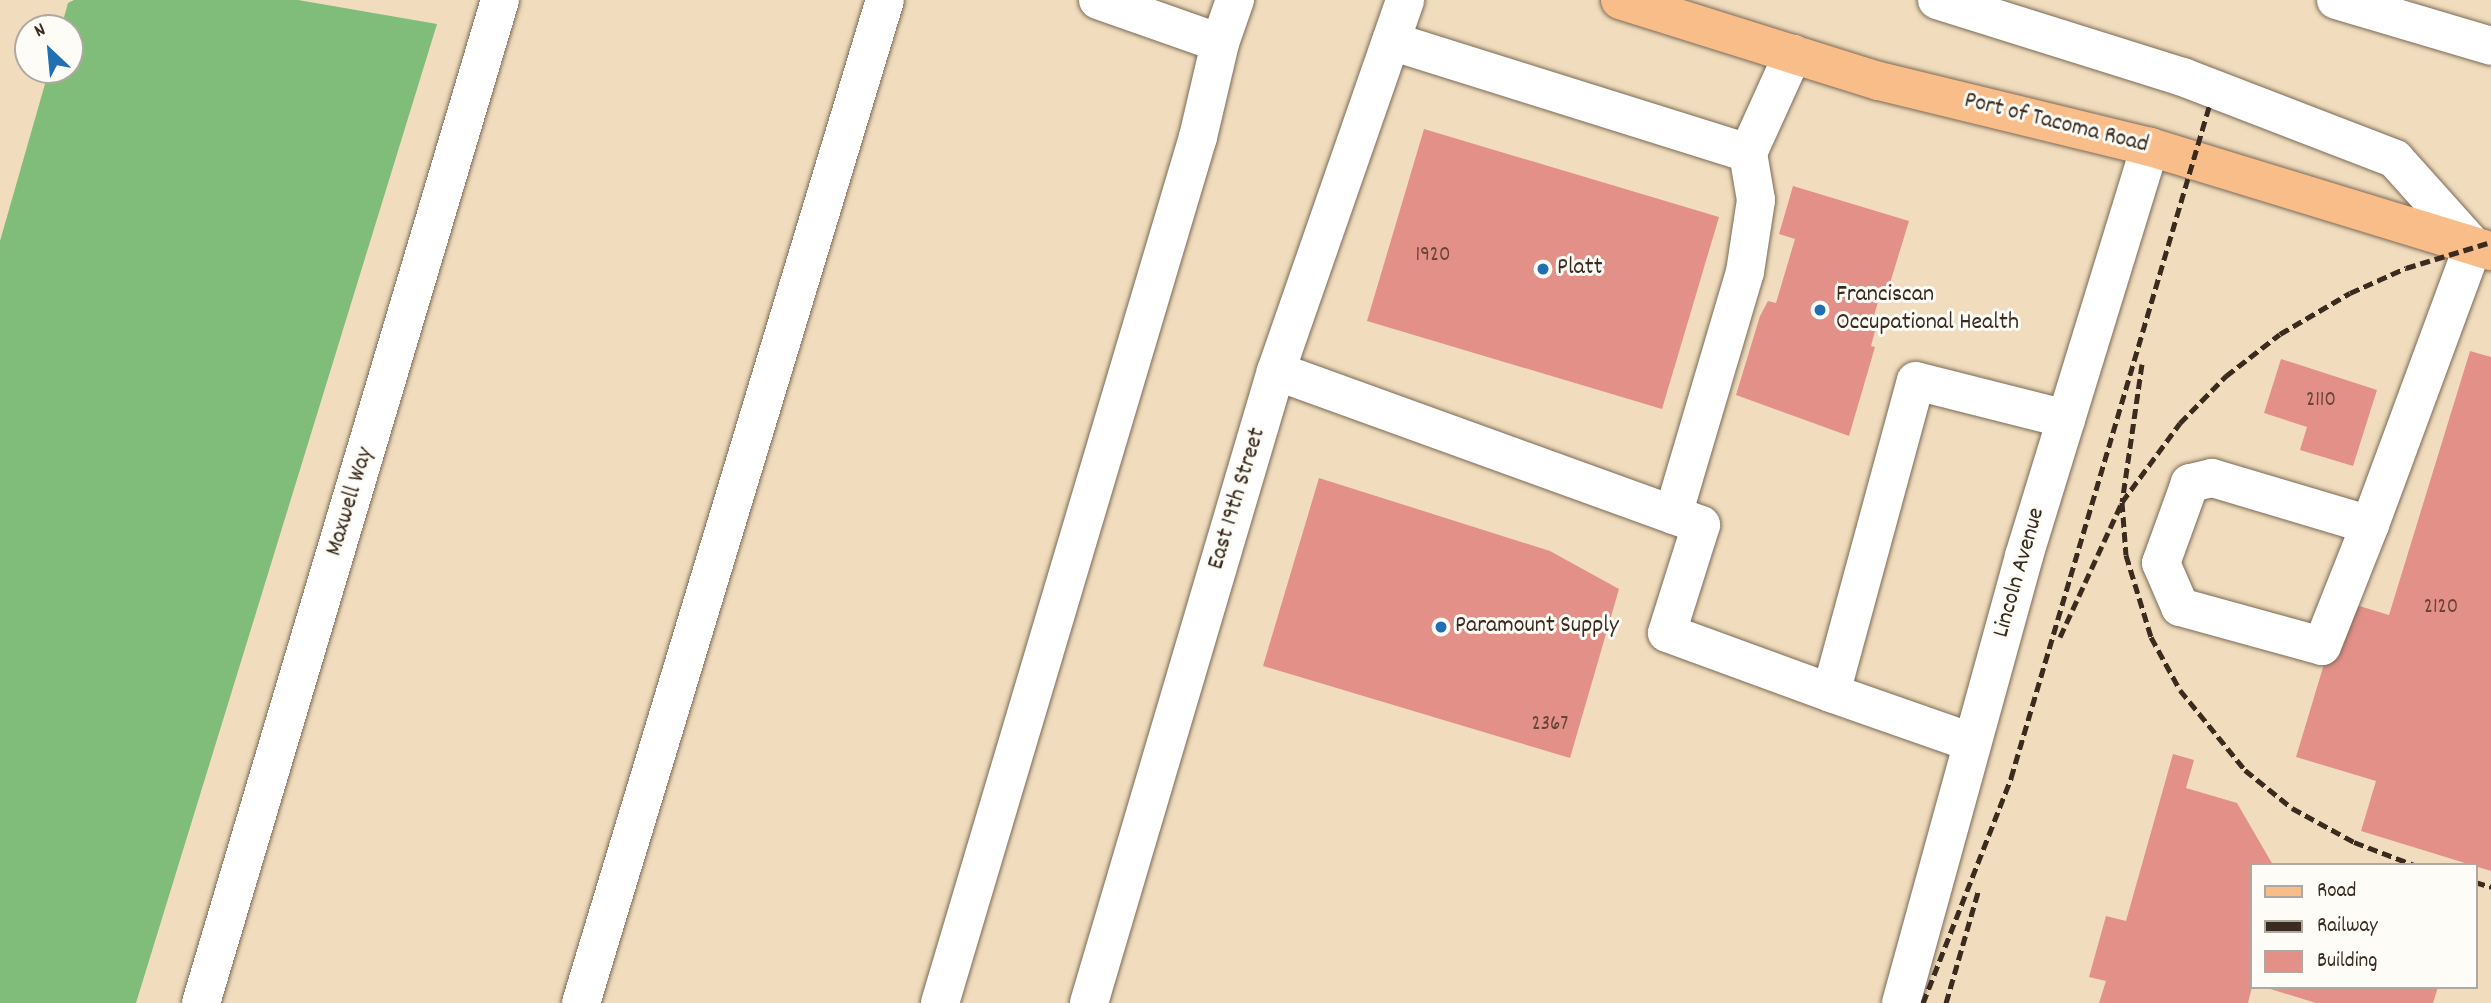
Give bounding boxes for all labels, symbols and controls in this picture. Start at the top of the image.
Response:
north arrow [14,14,84,84]
text: N [30,17,51,46]
street label: Port of Tacoma Road [1961,87,2151,161]
house number: 1920 [1416,243,1450,269]
place label: Platt [1557,255,1603,283]
marker: Platt [1535,261,1551,277]
place label: Franciscan Occupational Health [1836,282,2019,338]
marker: Franciscan Occupational Health [1810,300,1830,320]
house number: 2110 [2306,388,2336,414]
street label: East 19th Street [1203,425,1273,573]
street label: Maxwell Way [321,444,381,560]
street label: Lincoln Avenue [1988,505,2052,641]
house number: 2120 [2424,595,2458,621]
place label: Paramount Supply [1455,613,1619,641]
marker: Paramount Supply [1433,619,1449,635]
house number: 2367 [1532,712,1568,738]
legend [2250,863,2477,989]
text: Road [2317,877,2356,907]
text: Railway [2317,912,2378,942]
text: Building [2317,947,2377,977]

